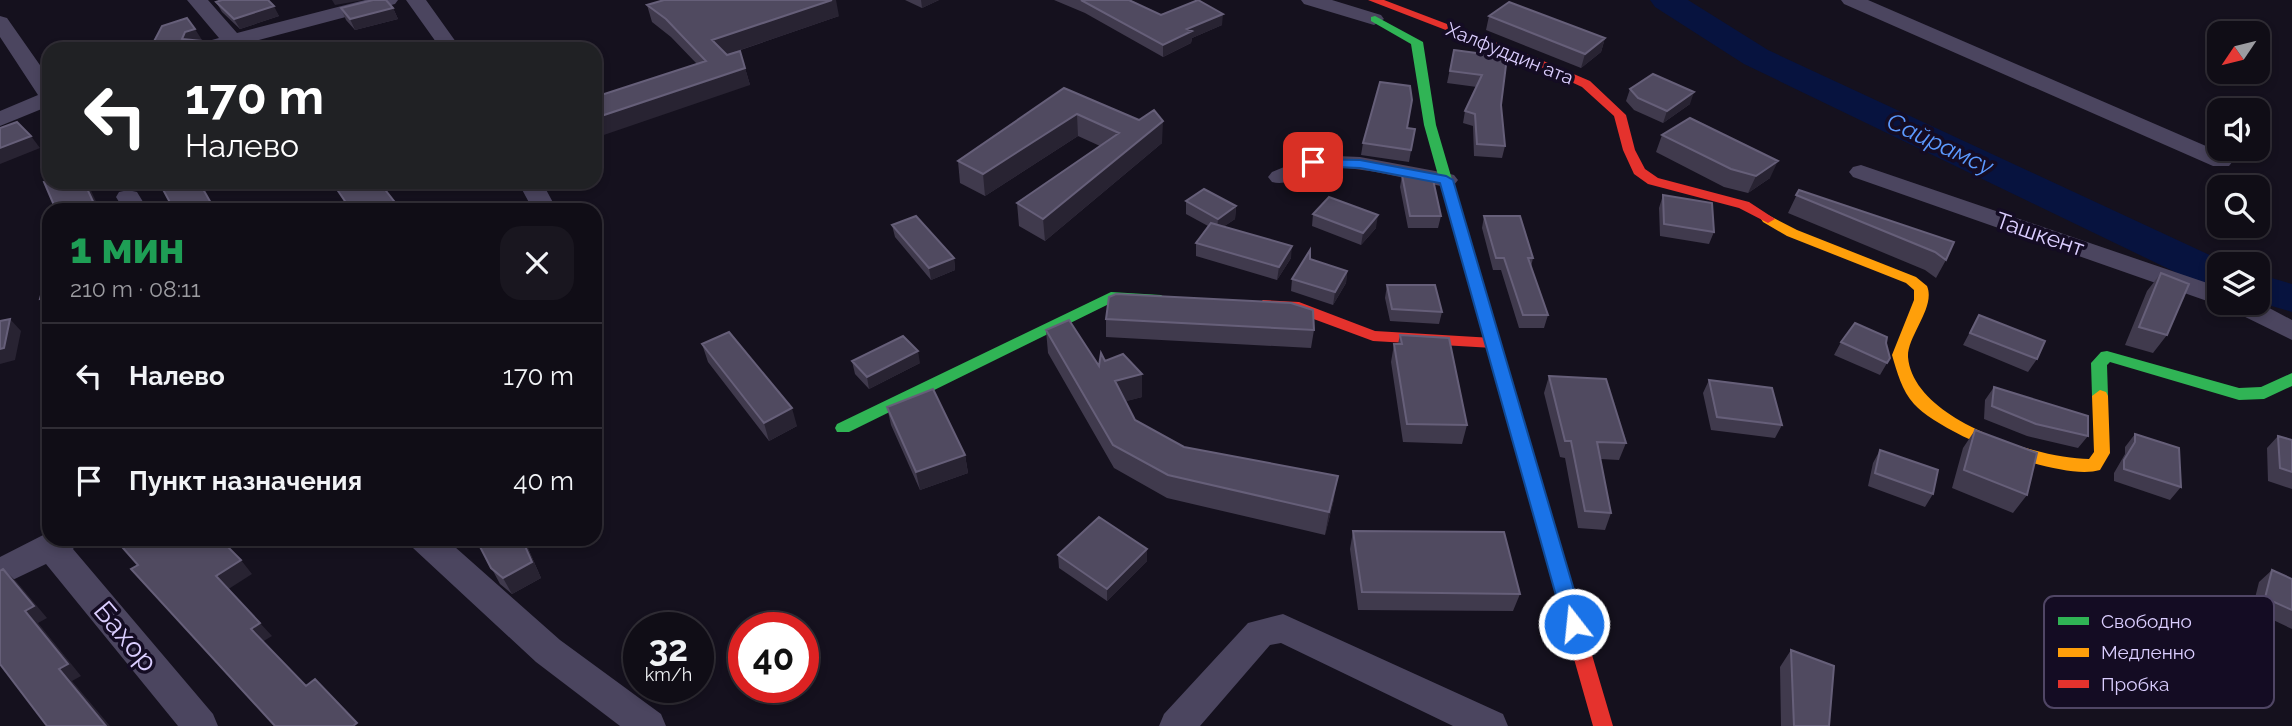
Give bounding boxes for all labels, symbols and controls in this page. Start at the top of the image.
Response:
street label: Халфуддин ата [1443,17,1577,89]
north arrow [2207,21,2270,84]
map controls [2207,21,2270,315]
text: 170 m [185,68,324,125]
icon: left [70,70,161,161]
button: sound [2207,98,2270,161]
water label: Сайрамсу [1882,106,1999,181]
text: Налево [185,127,299,164]
pin [1283,132,1343,192]
icon: arrive [1294,143,1332,181]
button: search [2207,175,2270,238]
street label: Ташкент [1992,206,2088,261]
text: 1 мин [70,224,184,273]
button: close [500,226,574,300]
button: layers [2207,252,2270,315]
text: 210 m · 08:11 [70,275,201,302]
icon: left [70,357,108,395]
text: Налево [129,361,225,391]
text: 170 m [503,361,574,391]
icon: arrive [70,462,108,500]
text: Пункт назначения [129,466,362,496]
text: 40 m [513,466,574,496]
position arrow [1537,587,1611,661]
street label: Бахор [87,594,164,678]
legend [2044,596,2274,708]
text: Свободно [2101,610,2192,632]
speed limit sign: 40 [728,612,819,703]
text: 32 [649,628,688,669]
text: Медленно [2101,641,2195,663]
text: km/h [645,664,692,685]
text: Пробка [2101,673,2169,695]

